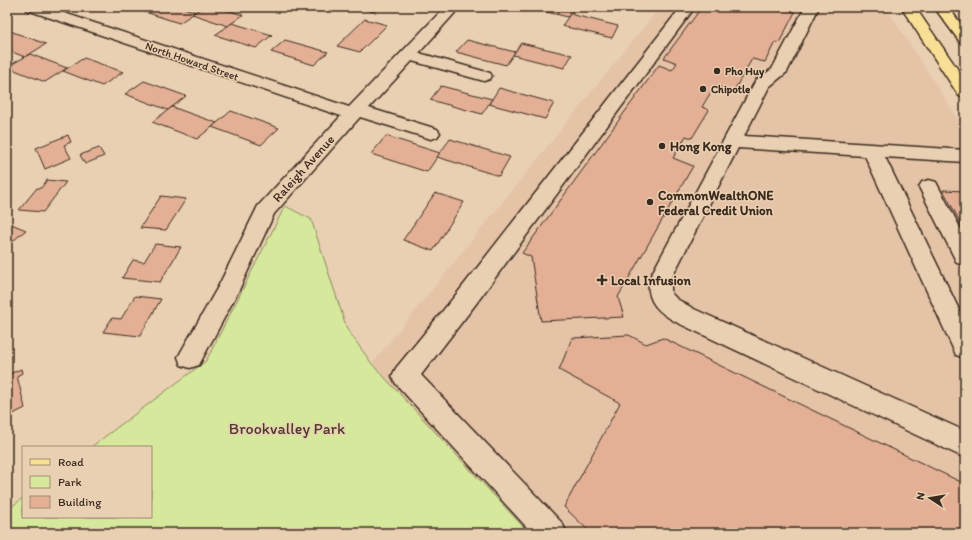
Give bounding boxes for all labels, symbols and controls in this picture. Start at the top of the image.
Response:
street label: North Howard Street [143,39,240,84]
place label: Pho Huy [725,65,765,79]
marker: Pho Huy [712,66,722,76]
place label: Chipotle [711,83,751,97]
marker: Chipotle [698,84,708,94]
street label: Raleigh Avenue [269,132,337,205]
place label: Hong Kong [670,139,732,155]
marker: Hong Kong [657,141,667,151]
place label: CommonWealthONE Federal Credit Union [658,188,774,218]
marker: CommonWealthONE Federal Credit Union [645,197,655,207]
place label: Local Infusion [611,273,691,288]
marker: Local Infusion [596,274,608,286]
park label: Brookvalley Park [229,419,345,438]
legend [22,446,152,518]
text: Road [58,455,84,469]
text: Park [58,475,82,489]
north arrow [910,478,950,518]
text: N [914,491,928,501]
text: Building [58,495,102,509]

